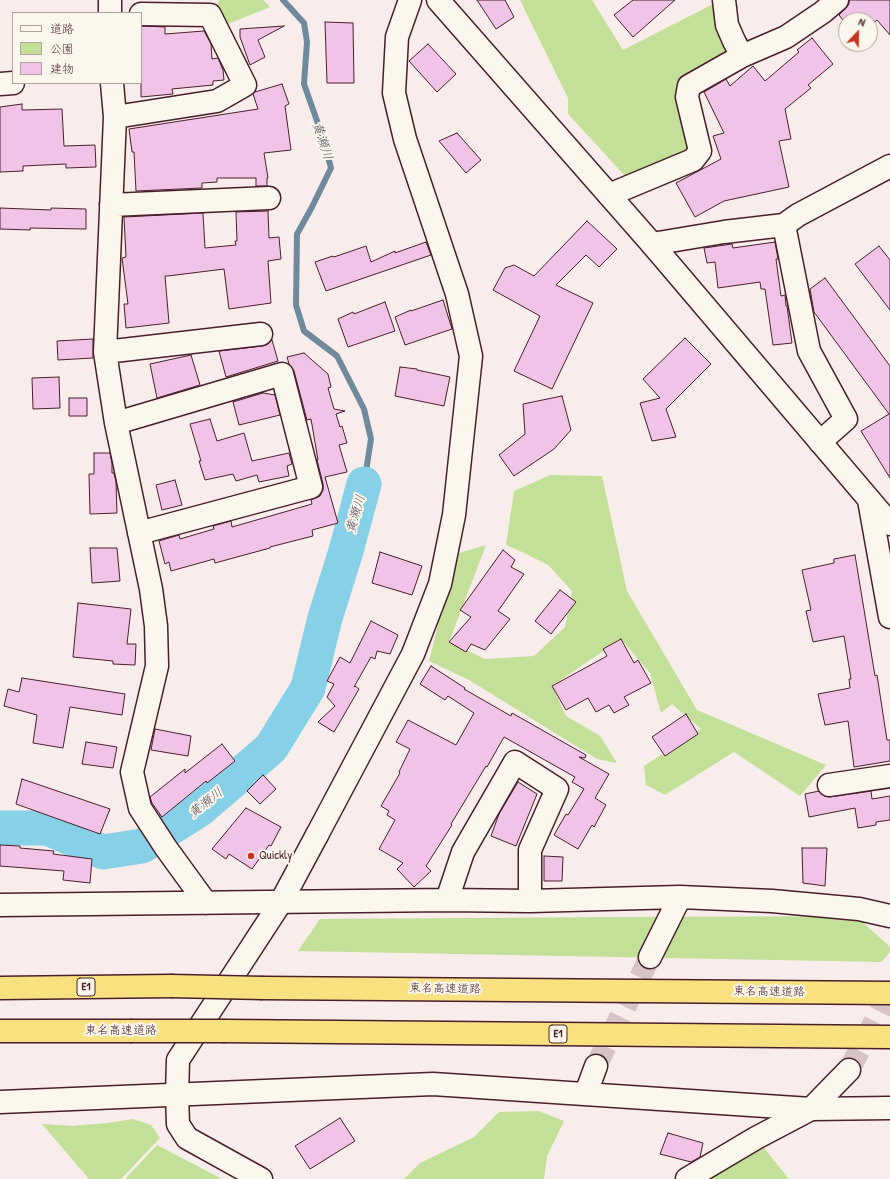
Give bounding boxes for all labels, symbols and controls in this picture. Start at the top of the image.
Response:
legend [12,12,142,84]
north arrow [838,12,878,52]
text: N [857,14,867,29]
text: 道路 [50,20,74,37]
text: 公園 [50,40,74,57]
text: 建物 [50,60,74,77]
water label: 黄瀬川 [309,120,335,162]
water label: 黄瀬川 [343,493,369,535]
water label: 黄瀬川 [186,785,226,821]
place label: Quickly [259,849,292,863]
marker: Quickly [246,851,256,861]
road number: E1 [77,978,95,996]
street label: 東名高速道路 [409,981,481,997]
street label: 東名高速道路 [733,984,805,1000]
street label: 東名高速道路 [85,1024,157,1038]
road number: E1 [549,1025,567,1043]

